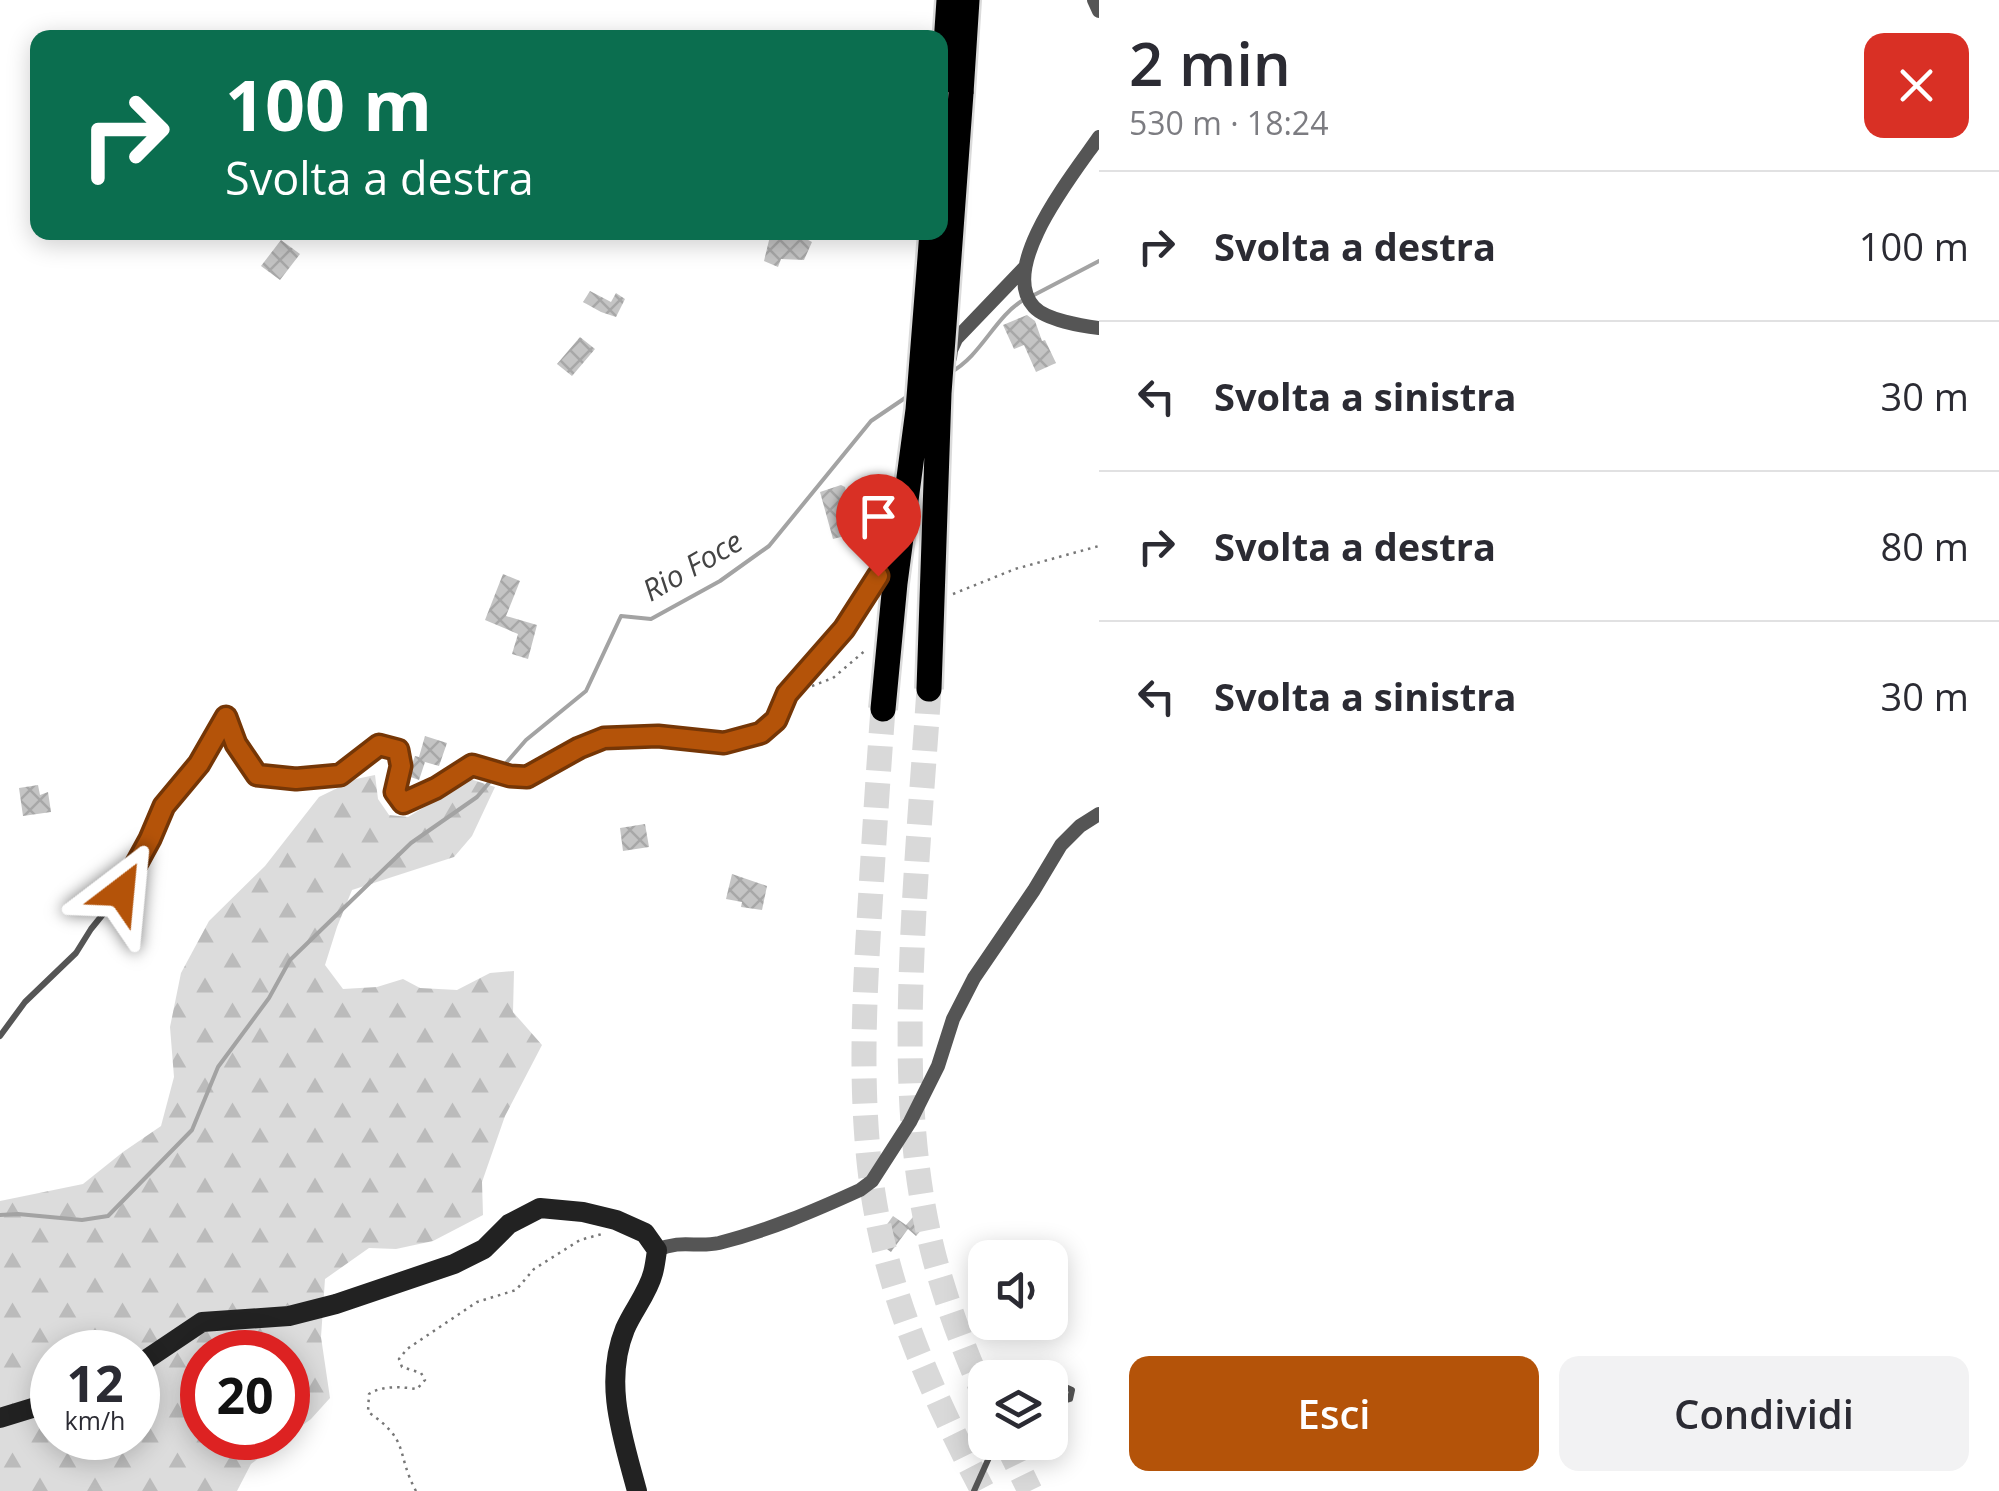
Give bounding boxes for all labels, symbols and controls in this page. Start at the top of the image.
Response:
text: 2 min [1129,22,1291,104]
button: close [1864,33,1969,138]
text: 100 m [225,56,432,152]
icon: right [60,70,190,200]
text: 530 m · 18:24 [1129,101,1328,144]
text: Svolta a destra [225,147,534,208]
icon: right [1129,219,1184,274]
text: Svolta a destra [1214,220,1496,272]
text: 100 m [1859,220,1969,272]
icon: left [1129,369,1184,424]
text: Svolta a sinistra [1214,370,1516,422]
text: 30 m [1880,370,1969,422]
pin [836,474,921,577]
icon: arrive [851,489,906,544]
icon: right [1129,519,1184,574]
water label: Rio Foce [634,520,750,610]
text: Svolta a destra [1214,520,1496,572]
text: 80 m [1880,520,1969,572]
icon: left [1129,669,1184,724]
text: Svolta a sinistra [1214,670,1516,722]
text: 30 m [1880,670,1969,722]
position arrow [69,840,173,944]
map controls [968,1240,1068,1460]
button: sound [968,1240,1068,1340]
speed limit sign: 20 [180,1330,310,1460]
text: 12 [66,1349,124,1417]
button: Esci [1129,1356,1539,1471]
button: Condividi [1559,1356,1969,1471]
button: layers [968,1360,1068,1460]
text: km/h [65,1403,125,1437]

